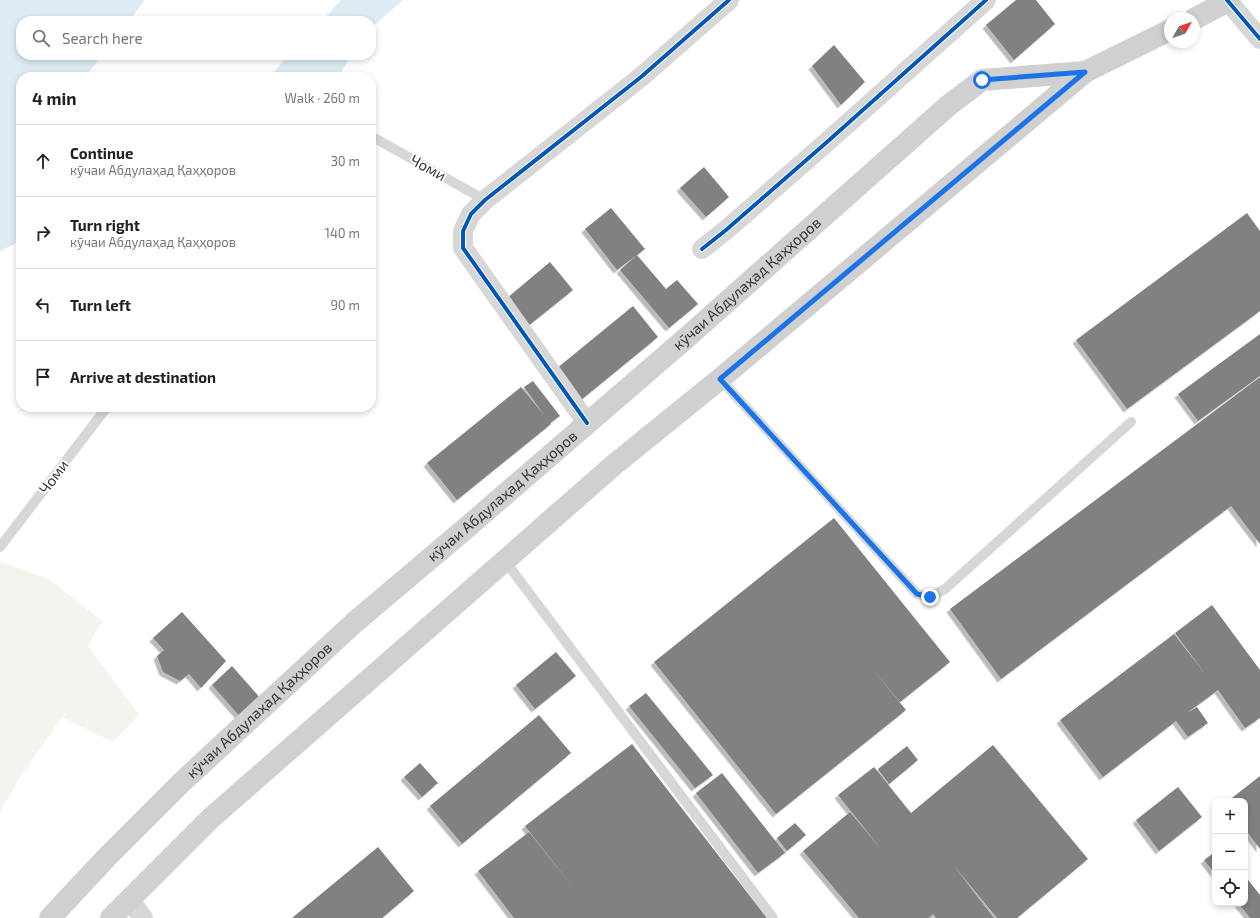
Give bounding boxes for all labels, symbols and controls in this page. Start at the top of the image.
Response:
north arrow [1164,12,1200,48]
search box [16,16,376,60]
icon: search [30,27,52,49]
text: Search here [62,29,143,47]
route start [973,71,991,89]
text: 4 min [32,88,76,108]
text: Walk · 260 m [285,90,360,106]
text: Continue [70,144,133,162]
icon: ahead [32,150,54,172]
street label: Чоми [408,150,449,184]
text: 30 m [331,153,360,169]
text: кӯчаи Абдулаҳад Қаҳҳоров [70,162,236,178]
street label: кӯчаи Абдулаҳад Қаҳҳоров [669,213,824,353]
text: Turn right [70,216,140,234]
icon: right [32,222,54,244]
text: 140 m [325,225,360,241]
text: кӯчаи Абдулаҳад Қаҳҳоров [70,234,236,250]
icon: left [32,294,54,316]
text: Turn left [70,296,131,314]
text: 90 m [330,297,360,313]
icon: arrive [32,366,54,388]
text: Arrive at destination [70,368,216,386]
street label: кӯчаи Абдулаҳад Қаҳҳоров [423,426,580,565]
street label: Чоми [35,456,72,497]
route end [921,588,939,606]
street label: кӯчаи Абдулаҳад Қаҳҳоров [182,638,335,781]
map controls [1212,798,1248,906]
button: + [1212,798,1248,834]
button: − [1212,834,1248,870]
button: locate [1212,870,1248,906]

